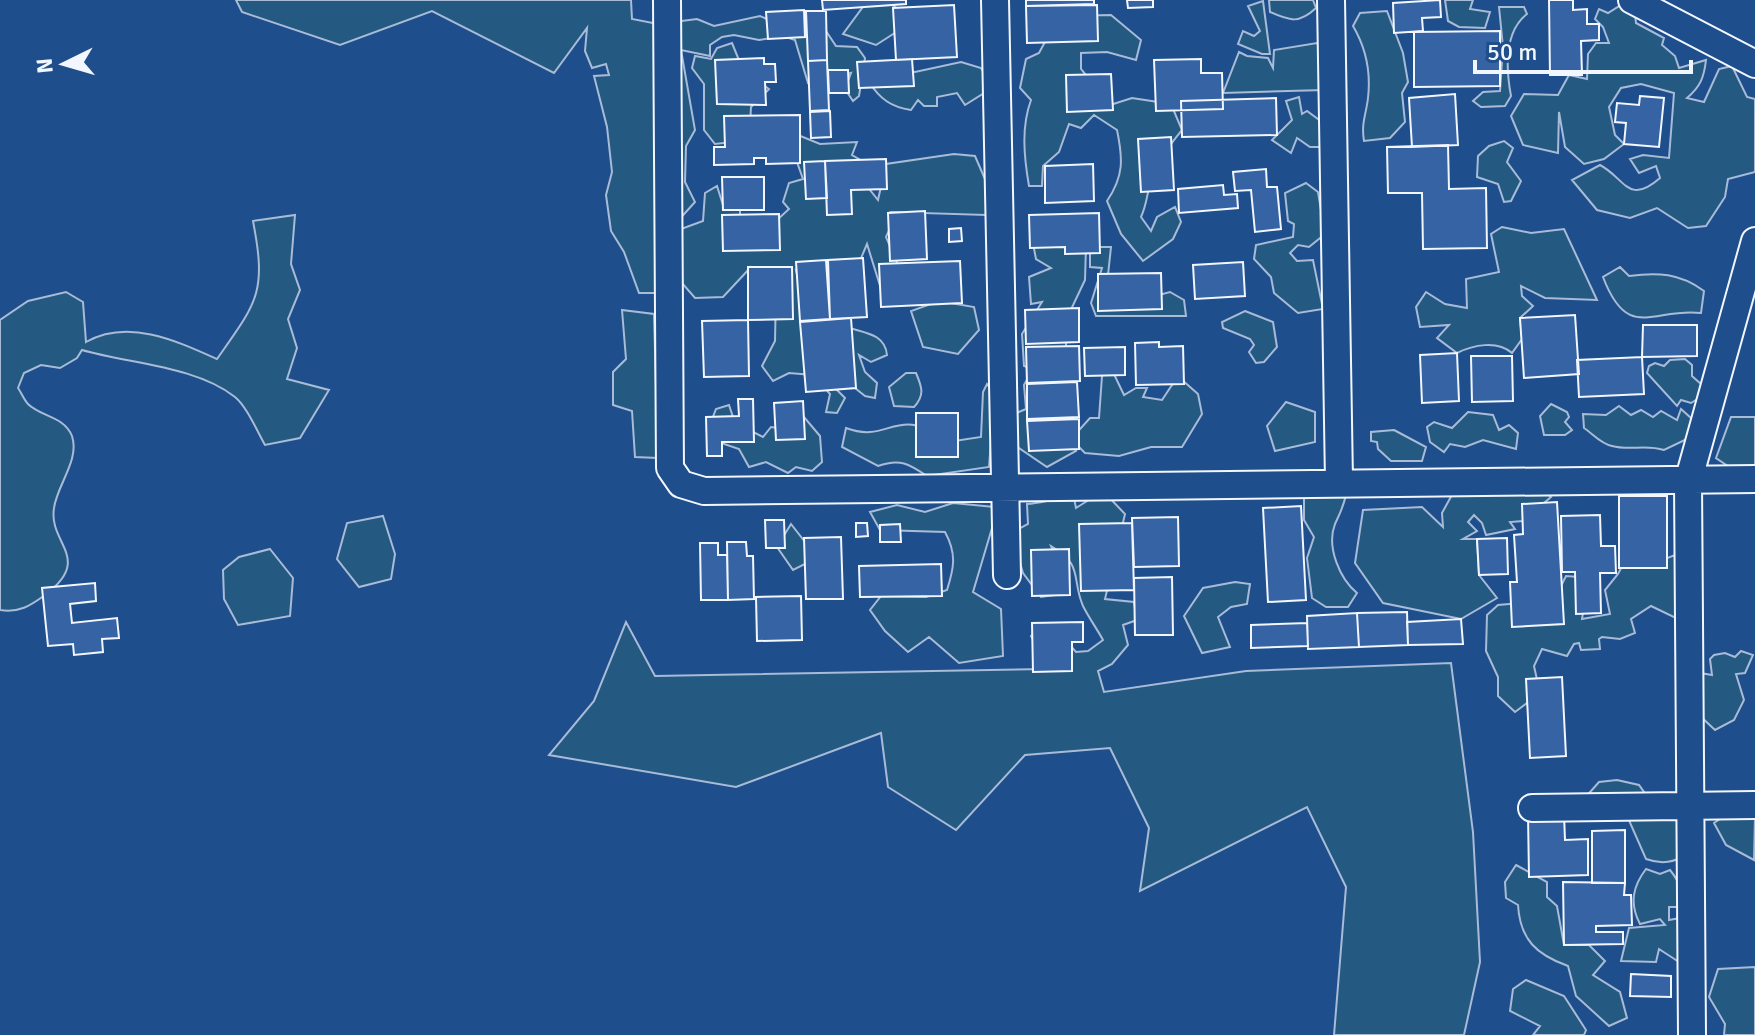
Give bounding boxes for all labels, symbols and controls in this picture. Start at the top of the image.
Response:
north arrow [24,24,104,104]
scale bar [1475,24,1691,74]
text: 50 m [1487,37,1537,67]
text: N [30,57,59,75]

